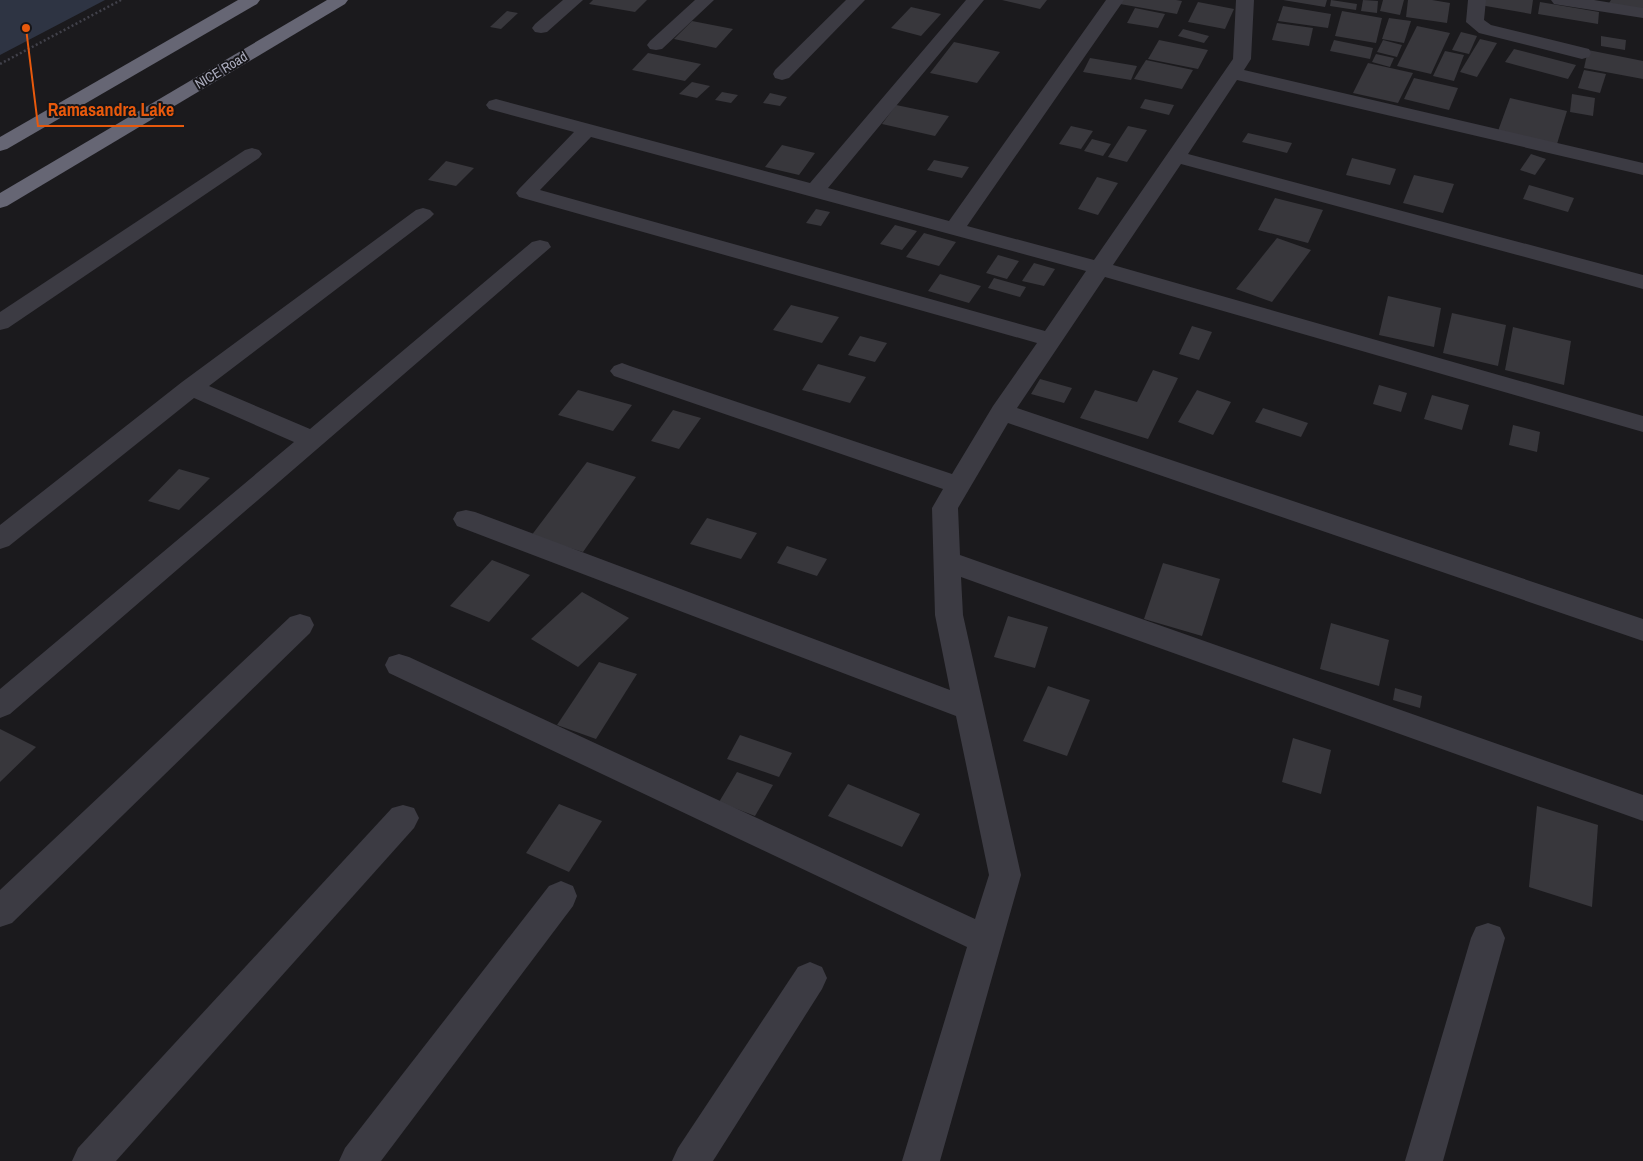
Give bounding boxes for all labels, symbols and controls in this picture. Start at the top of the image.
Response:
street label: NICE Road [191,47,251,93]
callout: Ramasandra Lake [38,93,184,126]
text: Ramasandra Lake [48,97,174,122]

